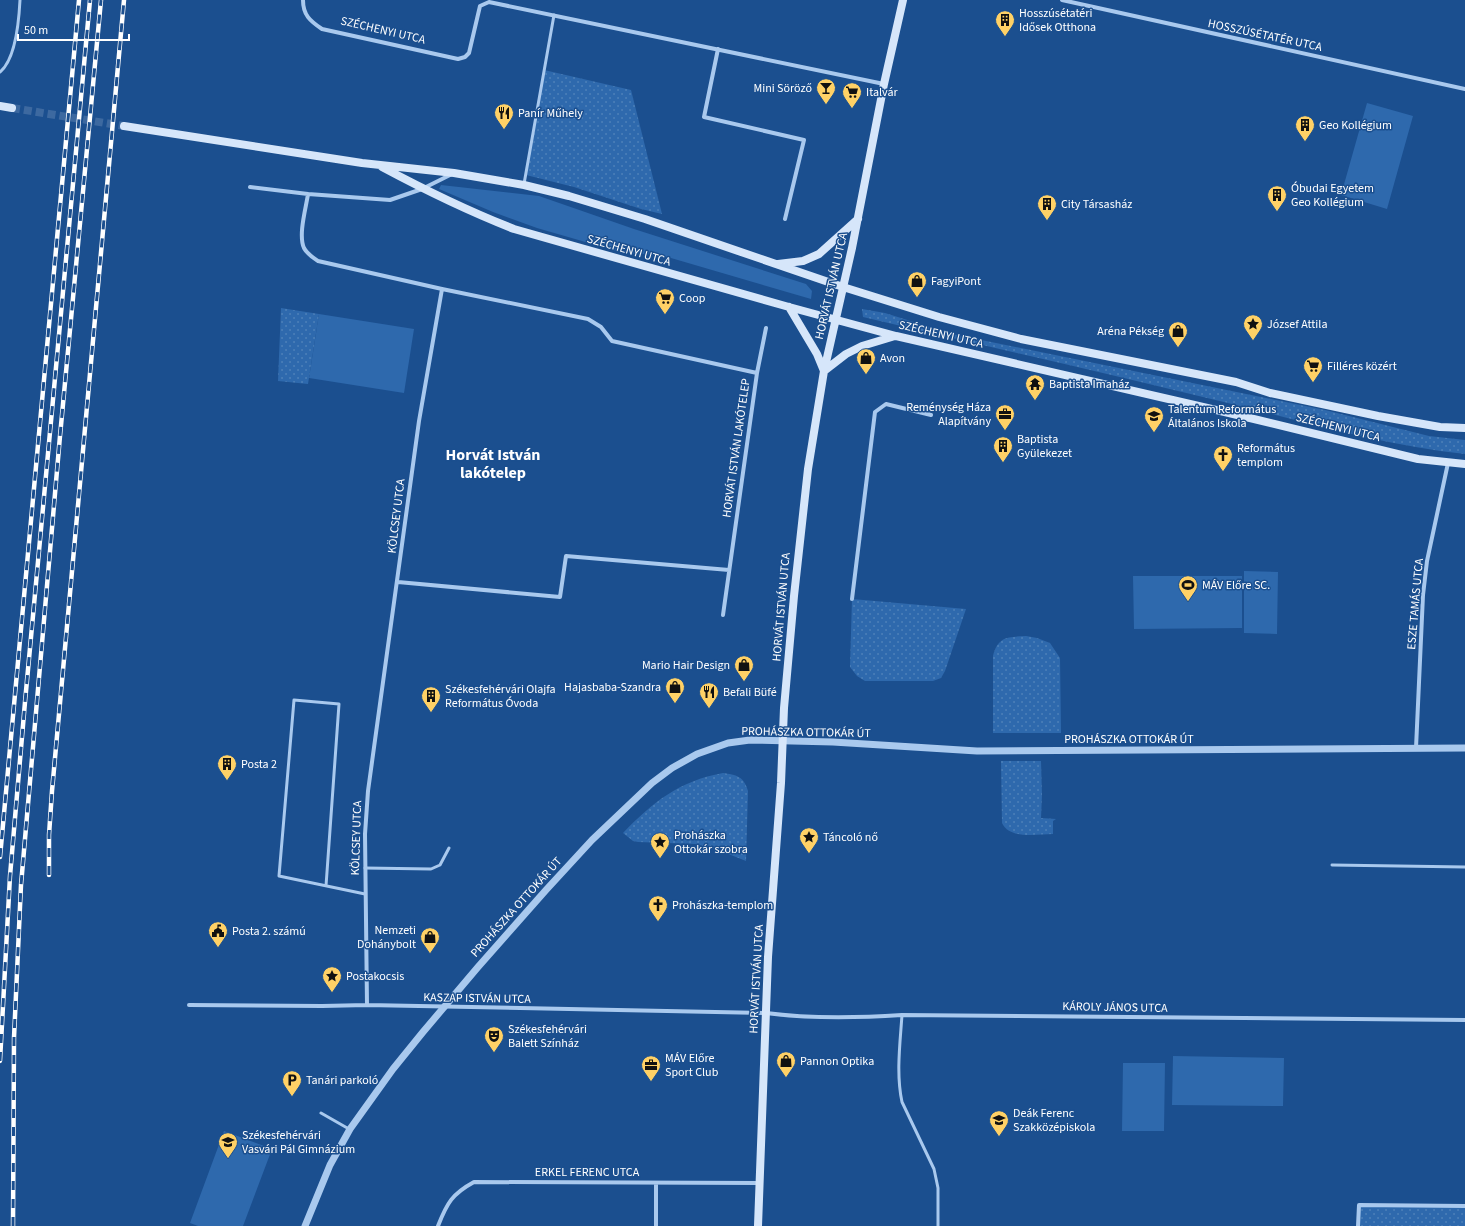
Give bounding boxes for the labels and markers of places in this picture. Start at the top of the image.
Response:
place label: Hosszúsétatéri Idősek Otthona [1019,5,1096,36]
building icon: Hosszúsétatéri Idősek Otthona [994,9,1016,37]
bar icon: Mini Söröző [815,77,837,105]
place label: Mini Söröző [754,80,812,97]
supermarket icon: Italvár [841,81,863,109]
place label: Italvár [866,84,898,101]
restaurant icon: Panír Műhely [493,102,515,130]
place label: Panír Műhely [518,105,583,122]
building icon: Geo Kollégium [1294,114,1316,142]
place label: Geo Kollégium [1319,117,1392,134]
place label: Óbudai Egyetem Geo Kollégium [1291,180,1374,211]
building icon: Óbudai Egyetem Geo Kollégium [1266,184,1288,212]
building icon: City Társasház [1036,193,1058,221]
place label: City Társasház [1061,196,1132,213]
shop icon: FagyiPont [906,270,928,298]
place label: FagyiPont [931,273,981,290]
supermarket icon: Coop [654,287,676,315]
place label: Coop [679,290,706,307]
place icon: József Attila [1242,313,1264,341]
place label: József Attila [1267,316,1327,333]
shop icon: Aréna Pékség [1167,320,1189,348]
place label: Aréna Pékség [1097,323,1164,340]
shop icon: Avon [855,347,877,375]
place label: Avon [880,350,905,367]
supermarket icon: Filléres közért [1302,355,1324,383]
place label: Filléres közért [1327,358,1397,375]
temple icon: Baptista Imaház [1024,373,1046,401]
place label: Baptista Imaház [1049,376,1129,393]
place label: Reménység Háza Alapítvány [906,399,991,430]
place label: Talentum Református Általános Iskola [1168,401,1276,432]
office icon: Reménység Háza Alapítvány [994,403,1016,431]
school or university icon: Talentum Református Általános Iskola [1143,405,1165,433]
place label: Baptista Gyülekezet [1017,431,1072,462]
building icon: Baptista Gyülekezet [992,435,1014,463]
place label: Református templom [1237,440,1295,471]
church icon: Református templom [1212,444,1234,472]
sports icon: MÁV Előre SC. [1177,574,1199,602]
place label: MÁV Előre SC. [1202,577,1270,594]
shop icon: Mario Hair Design [733,654,755,682]
place label: Mario Hair Design [642,657,730,674]
shop icon: Hajasbaba-Szandra [664,676,686,704]
place label: Hajasbaba-Szandra [564,679,661,696]
place label: Székesfehérvári Olajfa Református Óvoda [445,681,556,712]
restaurant icon: Befali Büfé [698,681,720,709]
place label: Befali Büfé [723,684,777,701]
building icon: Székesfehérvári Olajfa Református Óvoda [420,685,442,713]
building icon: Posta 2 [216,753,238,781]
place label: Posta 2 [241,756,277,773]
place icon: Táncoló nő [798,826,820,854]
place label: Prohászka Ottokár szobra [674,827,748,858]
place label: Táncoló nő [823,829,878,846]
place icon: Prohászka Ottokár szobra [649,831,671,859]
church icon: Prohászka-templom [647,894,669,922]
place label: Prohászka-templom [672,897,773,914]
public building icon: Posta 2. számú [207,920,229,948]
place label: Nemzeti Dohánybolt [357,922,416,953]
place label: Posta 2. számú [232,923,306,940]
shop icon: Nemzeti Dohánybolt [419,926,441,954]
place icon: Postakocsis [321,965,343,993]
place label: Postakocsis [346,968,404,985]
place label: Székesfehérvári Balett Színház [508,1021,587,1052]
theatre icon: Székesfehérvári Balett Színház [483,1025,505,1053]
place label: MÁV Előre Sport Club [665,1050,719,1081]
shop icon: Pannon Optika [775,1050,797,1078]
place label: Pannon Optika [800,1053,874,1070]
office icon: MÁV Előre Sport Club [640,1054,662,1082]
parking icon: Tanári parkoló [281,1069,303,1097]
place label: Tanári parkoló [306,1072,378,1089]
place label: Deák Ferenc Szakközépiskola [1013,1105,1095,1136]
school or university icon: Deák Ferenc Szakközépiskola [988,1109,1010,1137]
place label: Székesfehérvári Vasvári Pál Gimnázium [242,1127,355,1158]
school or university icon: Székesfehérvári Vasvári Pál Gimnázium [217,1131,239,1159]

